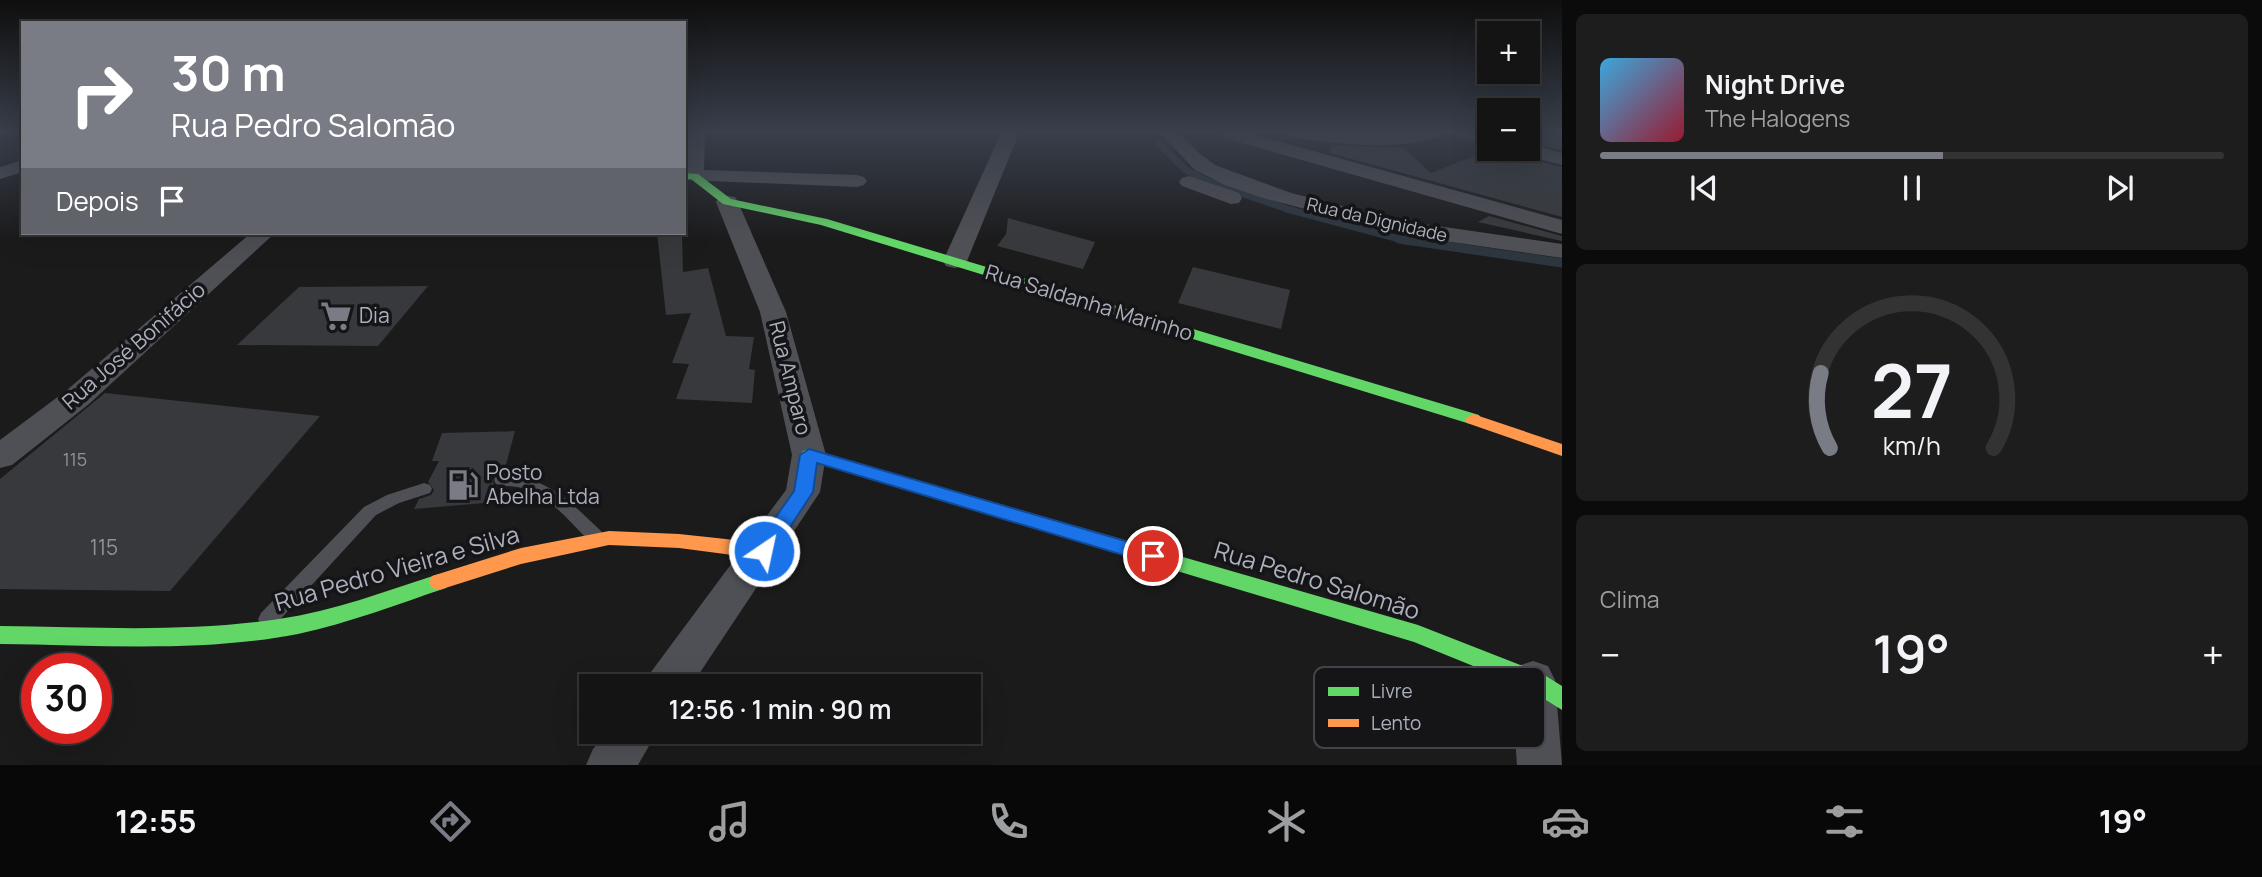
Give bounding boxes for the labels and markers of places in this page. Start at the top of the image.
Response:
supermarket icon: Dia [319,299,353,333]
place label: Dia [359,301,390,329]
place label: Posto Abelha Ltda [486,458,600,510]
fuel station icon: Posto Abelha Ltda [446,468,480,502]
pin [1123,526,1183,586]

